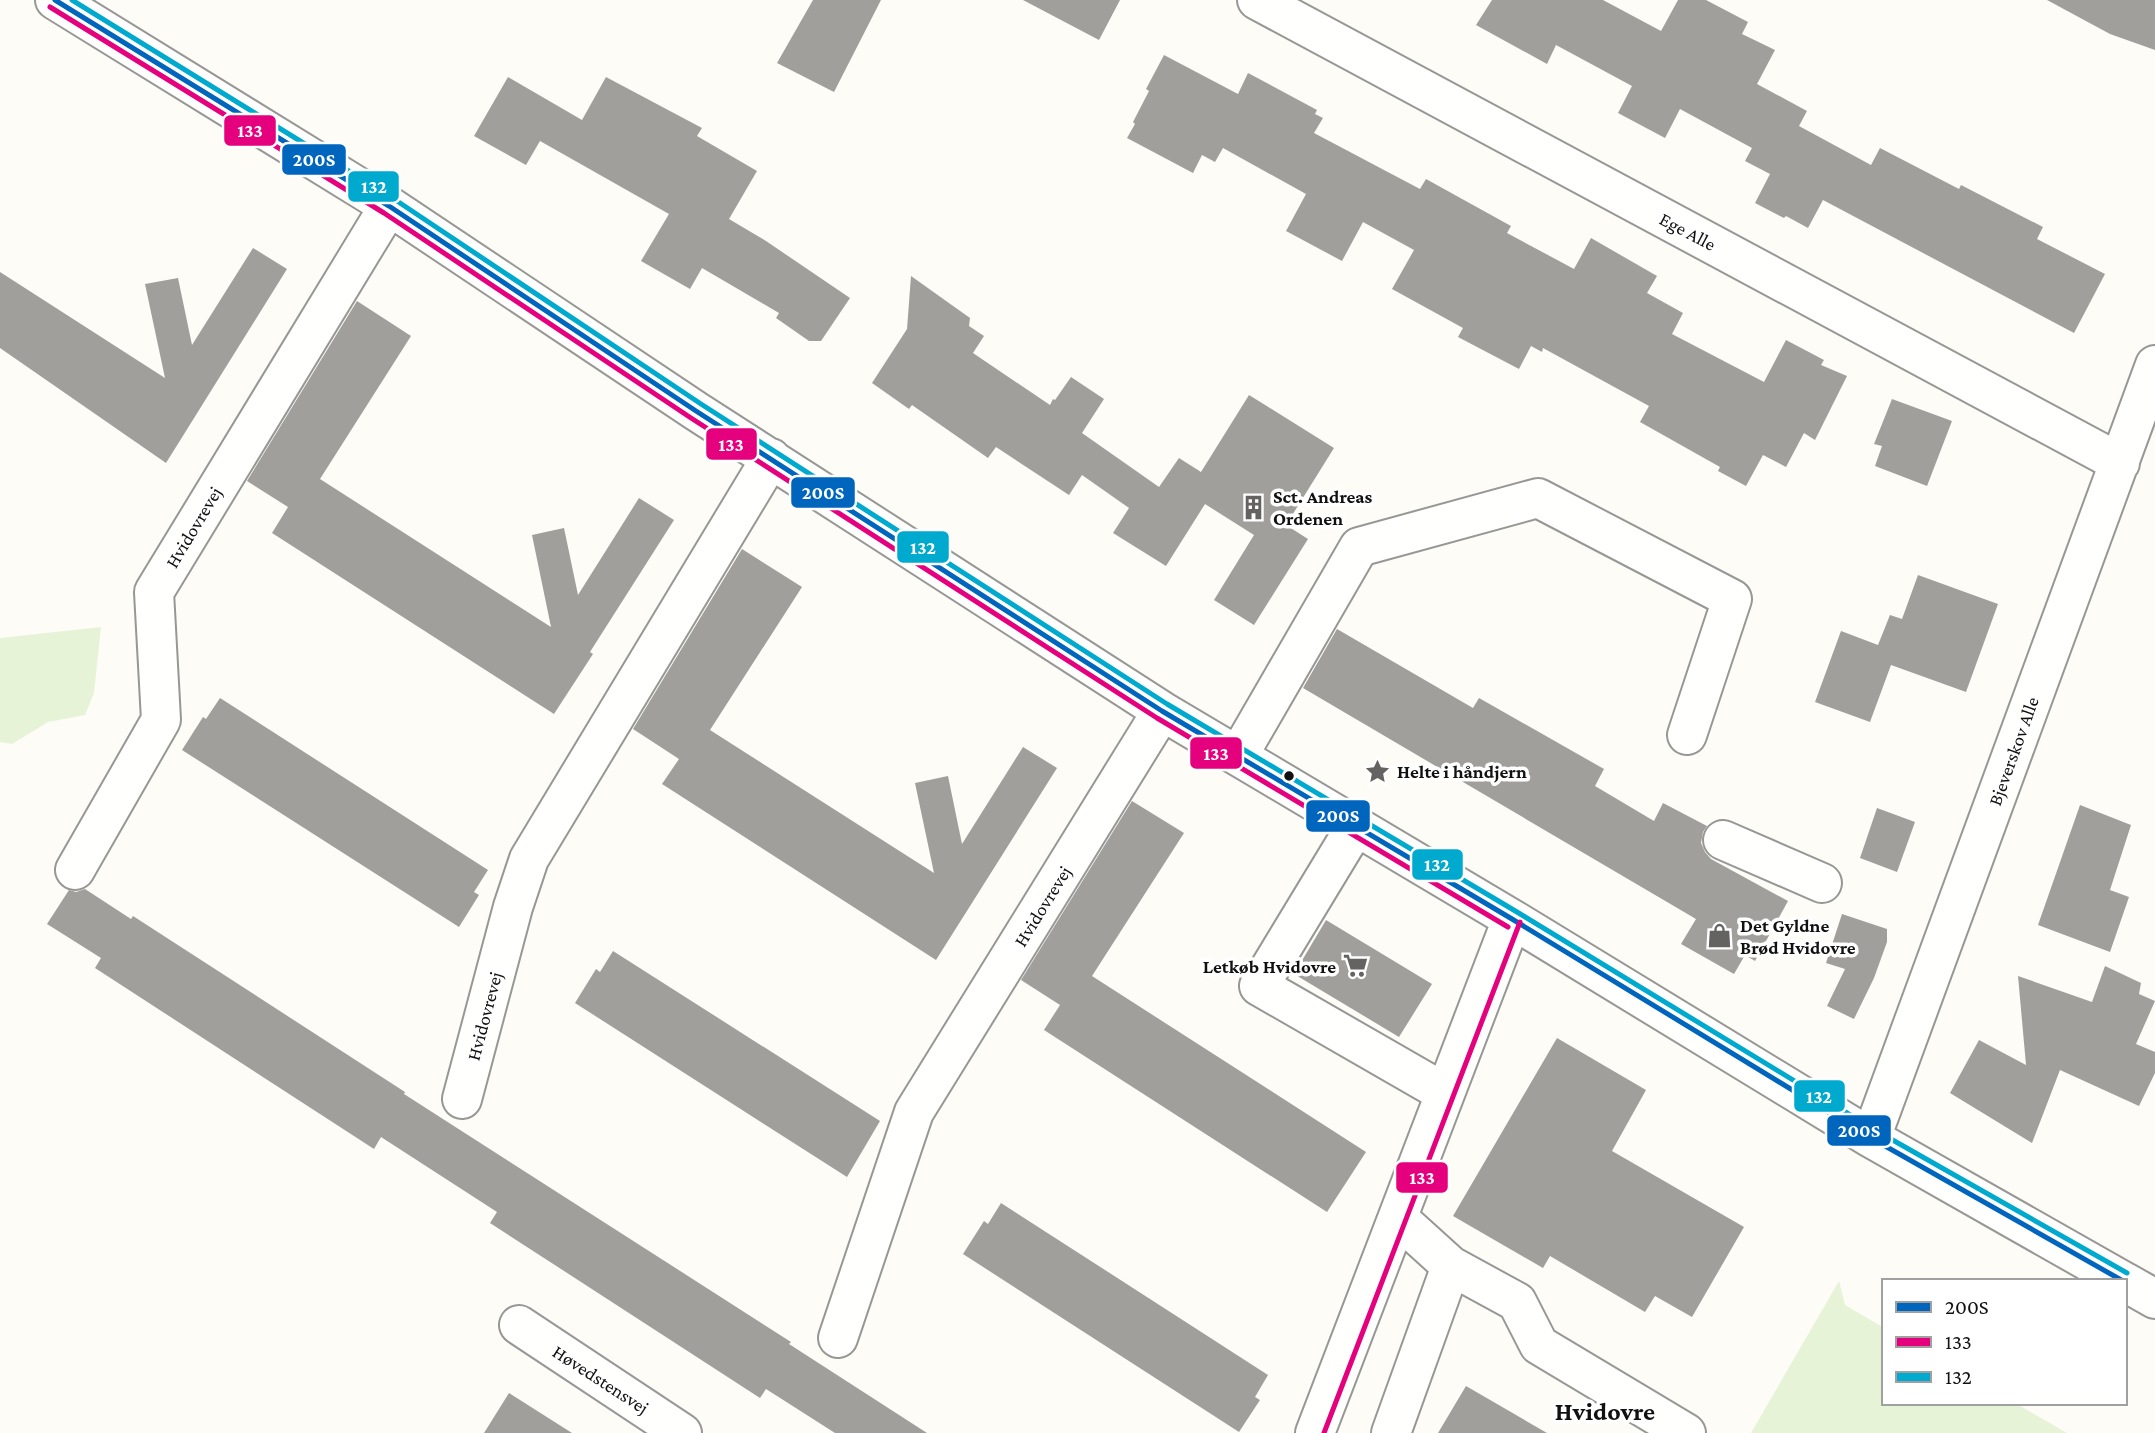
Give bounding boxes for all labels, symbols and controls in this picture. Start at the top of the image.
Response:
line badge: 133 [223,114,277,147]
text: 133 [237,120,263,141]
line badge: 200S [281,143,347,176]
text: 200S [293,149,335,170]
line badge: 132 [347,170,400,203]
text: 132 [361,176,387,197]
street label: Ege Alle [1656,208,1719,255]
line badge: 133 [705,427,758,461]
text: 133 [718,434,744,455]
line badge: 200S [790,476,856,509]
text: 200S [802,482,844,503]
street label: Hvidovrevej [161,483,227,572]
place label: Sct. Andreas Ordenen [1273,486,1373,529]
building icon: Sct. Andreas Ordenen [1239,493,1267,521]
line badge: 132 [896,530,950,564]
text: 132 [910,537,936,558]
street label: Bjeverskov Alle [1984,694,2044,809]
line badge: 133 [1189,736,1243,770]
text: 133 [1203,743,1229,764]
place icon: Helte i håndjern [1363,757,1391,785]
place label: Helte i håndjern [1397,761,1527,783]
unlabelled marker [1282,769,1296,783]
line badge: 200S [1305,799,1371,833]
text: 200S [1317,805,1359,826]
line badge: 132 [1411,848,1464,881]
text: 132 [1424,854,1450,875]
street label: Hvidovrevej [1009,862,1076,951]
place label: Det Gyldne Brød Hvidovre [1740,915,1856,958]
shop icon: Det Gyldne Brød Hvidovre [1706,922,1734,950]
supermarket icon: Letkøb Hvidovre [1342,952,1370,980]
place label: Letkøb Hvidovre [1203,956,1336,977]
street label: Hvidovrevej [463,970,507,1063]
line badge: 132 [1793,1079,1846,1113]
text: 132 [1806,1086,1832,1107]
line badge: 200S [1826,1114,1892,1147]
text: 200S [1838,1120,1880,1141]
line badge: 133 [1395,1161,1449,1194]
text: 133 [1409,1167,1435,1188]
legend [1882,1279,2127,1405]
text: 200S [1945,1295,1989,1319]
text: 133 [1945,1330,1972,1354]
street label: Høvedstensvej [548,1341,653,1419]
text: 132 [1945,1365,1972,1389]
district label: Hvidovre [1555,1397,1655,1426]

